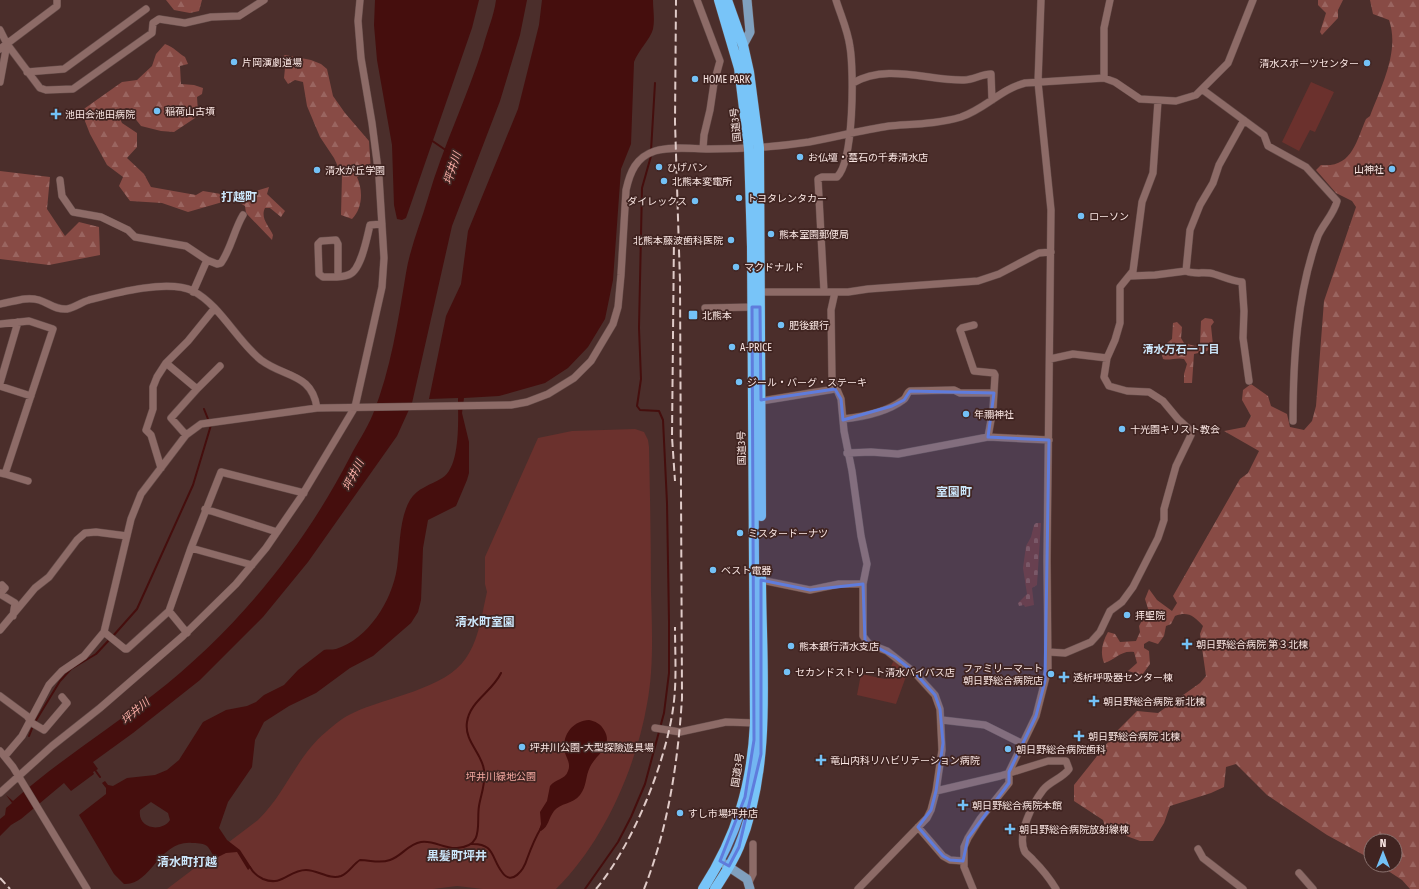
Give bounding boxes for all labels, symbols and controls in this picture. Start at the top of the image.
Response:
marker: 片岡演劇道場 [229,57,239,67]
place label: 片岡演劇道場 [242,57,302,69]
place label: 清水スポーツセンター [1259,58,1359,70]
marker: 清水スポーツセンター [1362,58,1372,68]
marker: HOME PARK [690,74,700,84]
place label: HOME PARK [703,74,751,86]
marker: 稲荷山古墳 [152,106,162,116]
place label: 稲荷山古墳 [165,106,215,118]
street label: 国道3号 [728,107,744,143]
marker: 池田会池田病院 [50,108,62,120]
place label: 池田会池田病院 [65,109,135,121]
water label: 坪井川 [441,150,464,186]
marker: お仏壇・墓石の千寿清水店 [795,152,805,162]
place label: お仏壇・墓石の千寿清水店 [808,152,928,164]
marker: ひげパン [654,162,664,172]
place label: ひげパン [667,162,708,174]
place label: 山神社 [1354,164,1384,176]
marker: 山神社 [1387,164,1397,174]
marker: 清水が丘学園 [312,165,322,175]
place label: 清水が丘学園 [325,165,385,177]
marker: 北熊本変電所 [659,176,669,186]
place label: 北熊本変電所 [672,176,732,188]
district label: 打越町 [221,190,257,204]
marker: トヨタレンタカー [734,193,744,203]
place label: トヨタレンタカー [747,193,827,205]
place label: ダイレックス [627,196,687,208]
marker: ダイレックス [690,196,700,206]
marker: ローソン [1076,211,1086,221]
place label: ローソン [1089,211,1129,223]
marker: 熊本室園郵便局 [766,229,776,239]
place label: 熊本室園郵便局 [779,229,849,241]
place label: 北熊本藤波歯科医院 [633,235,723,247]
marker: 北熊本藤波歯科医院 [726,235,736,245]
marker: マクドナルド [731,262,741,272]
place label: マクドナルド [744,262,804,274]
marker: 北熊本 [687,309,699,321]
place label: 北熊本 [702,310,732,322]
marker: 肥後銀行 [776,320,786,330]
place label: 肥後銀行 [789,320,829,332]
marker: A-PRICE [727,342,737,352]
place label: A-PRICE [740,342,772,354]
district label: 清水万石一丁目 [1143,343,1220,356]
marker: ジール・バーグ・ステーキ [734,377,744,387]
place label: ジール・バーグ・ステーキ [747,377,867,389]
marker: 年禰神社 [961,409,971,419]
place label: 年禰神社 [974,409,1014,421]
marker: 十光園キリスト教会 [1117,424,1127,434]
place label: 十光園キリスト教会 [1130,424,1220,436]
street label: 国道3号 [736,431,748,465]
water label: 坪井川 [340,457,367,493]
district label: 室園町 [936,485,972,499]
marker: ミスタードーナツ [735,528,745,538]
place label: ミスタードーナツ [748,528,828,540]
marker: ベスト電器 [708,565,718,575]
place label: ベスト電器 [721,565,771,577]
marker: 拝聖院 [1122,610,1132,620]
place label: 拝聖院 [1135,610,1165,622]
district label: 清水町室園 [455,615,515,629]
marker: 朝日野総合病院 第３北棟 [1181,638,1193,650]
place label: 朝日野総合病院 第３北棟 [1196,639,1308,651]
marker: 熊本銀行清水支店 [786,641,796,651]
place label: 熊本銀行清水支店 [799,641,879,653]
place label: ファミリーマート 朝日野総合病院店 [963,663,1043,687]
marker: セカンドストリート清水バイパス店 [782,667,792,677]
place label: セカンドストリート清水バイパス店 [795,667,955,679]
marker: ファミリーマート 朝日野総合病院店 [1046,669,1056,679]
marker: 透析呼吸器センター棟 [1058,671,1070,683]
place label: 透析呼吸器センター棟 [1073,672,1173,684]
water label: 坪井川 [119,695,153,727]
marker: 朝日野総合病院 新北棟 [1088,695,1100,707]
place label: 朝日野総合病院 新北棟 [1103,696,1205,708]
marker: 朝日野総合病院 北棟 [1073,730,1085,742]
place label: 朝日野総合病院 北棟 [1088,731,1180,743]
marker: 坪井川公園-大型探險遊具場 [517,742,527,752]
place label: 坪井川公園-大型探險遊具場 [530,742,654,754]
marker: 朝日野総合病院歯科 [1003,744,1013,754]
place label: 朝日野総合病院歯科 [1016,744,1106,756]
street label: 国道3号 [729,752,747,788]
marker: 竜山内科リハビリテーション病院 [815,754,827,766]
place label: 竜山内科リハビリテーション病院 [830,755,980,767]
park label: 坪井川緑地公園 [466,771,536,783]
marker: 朝日野総合病院本館 [957,799,969,811]
place label: 朝日野総合病院本館 [972,800,1062,812]
marker: すし市場坪井店 [675,808,685,818]
place label: すし市場坪井店 [688,808,758,820]
marker: 朝日野総合病院放射線棟 [1004,823,1016,835]
place label: 朝日野総合病院放射線棟 [1019,824,1129,836]
north arrow [1363,833,1403,873]
text: N [1380,837,1386,850]
district label: 黒髪町坪井 [427,849,487,863]
district label: 清水町打越 [157,855,217,869]

